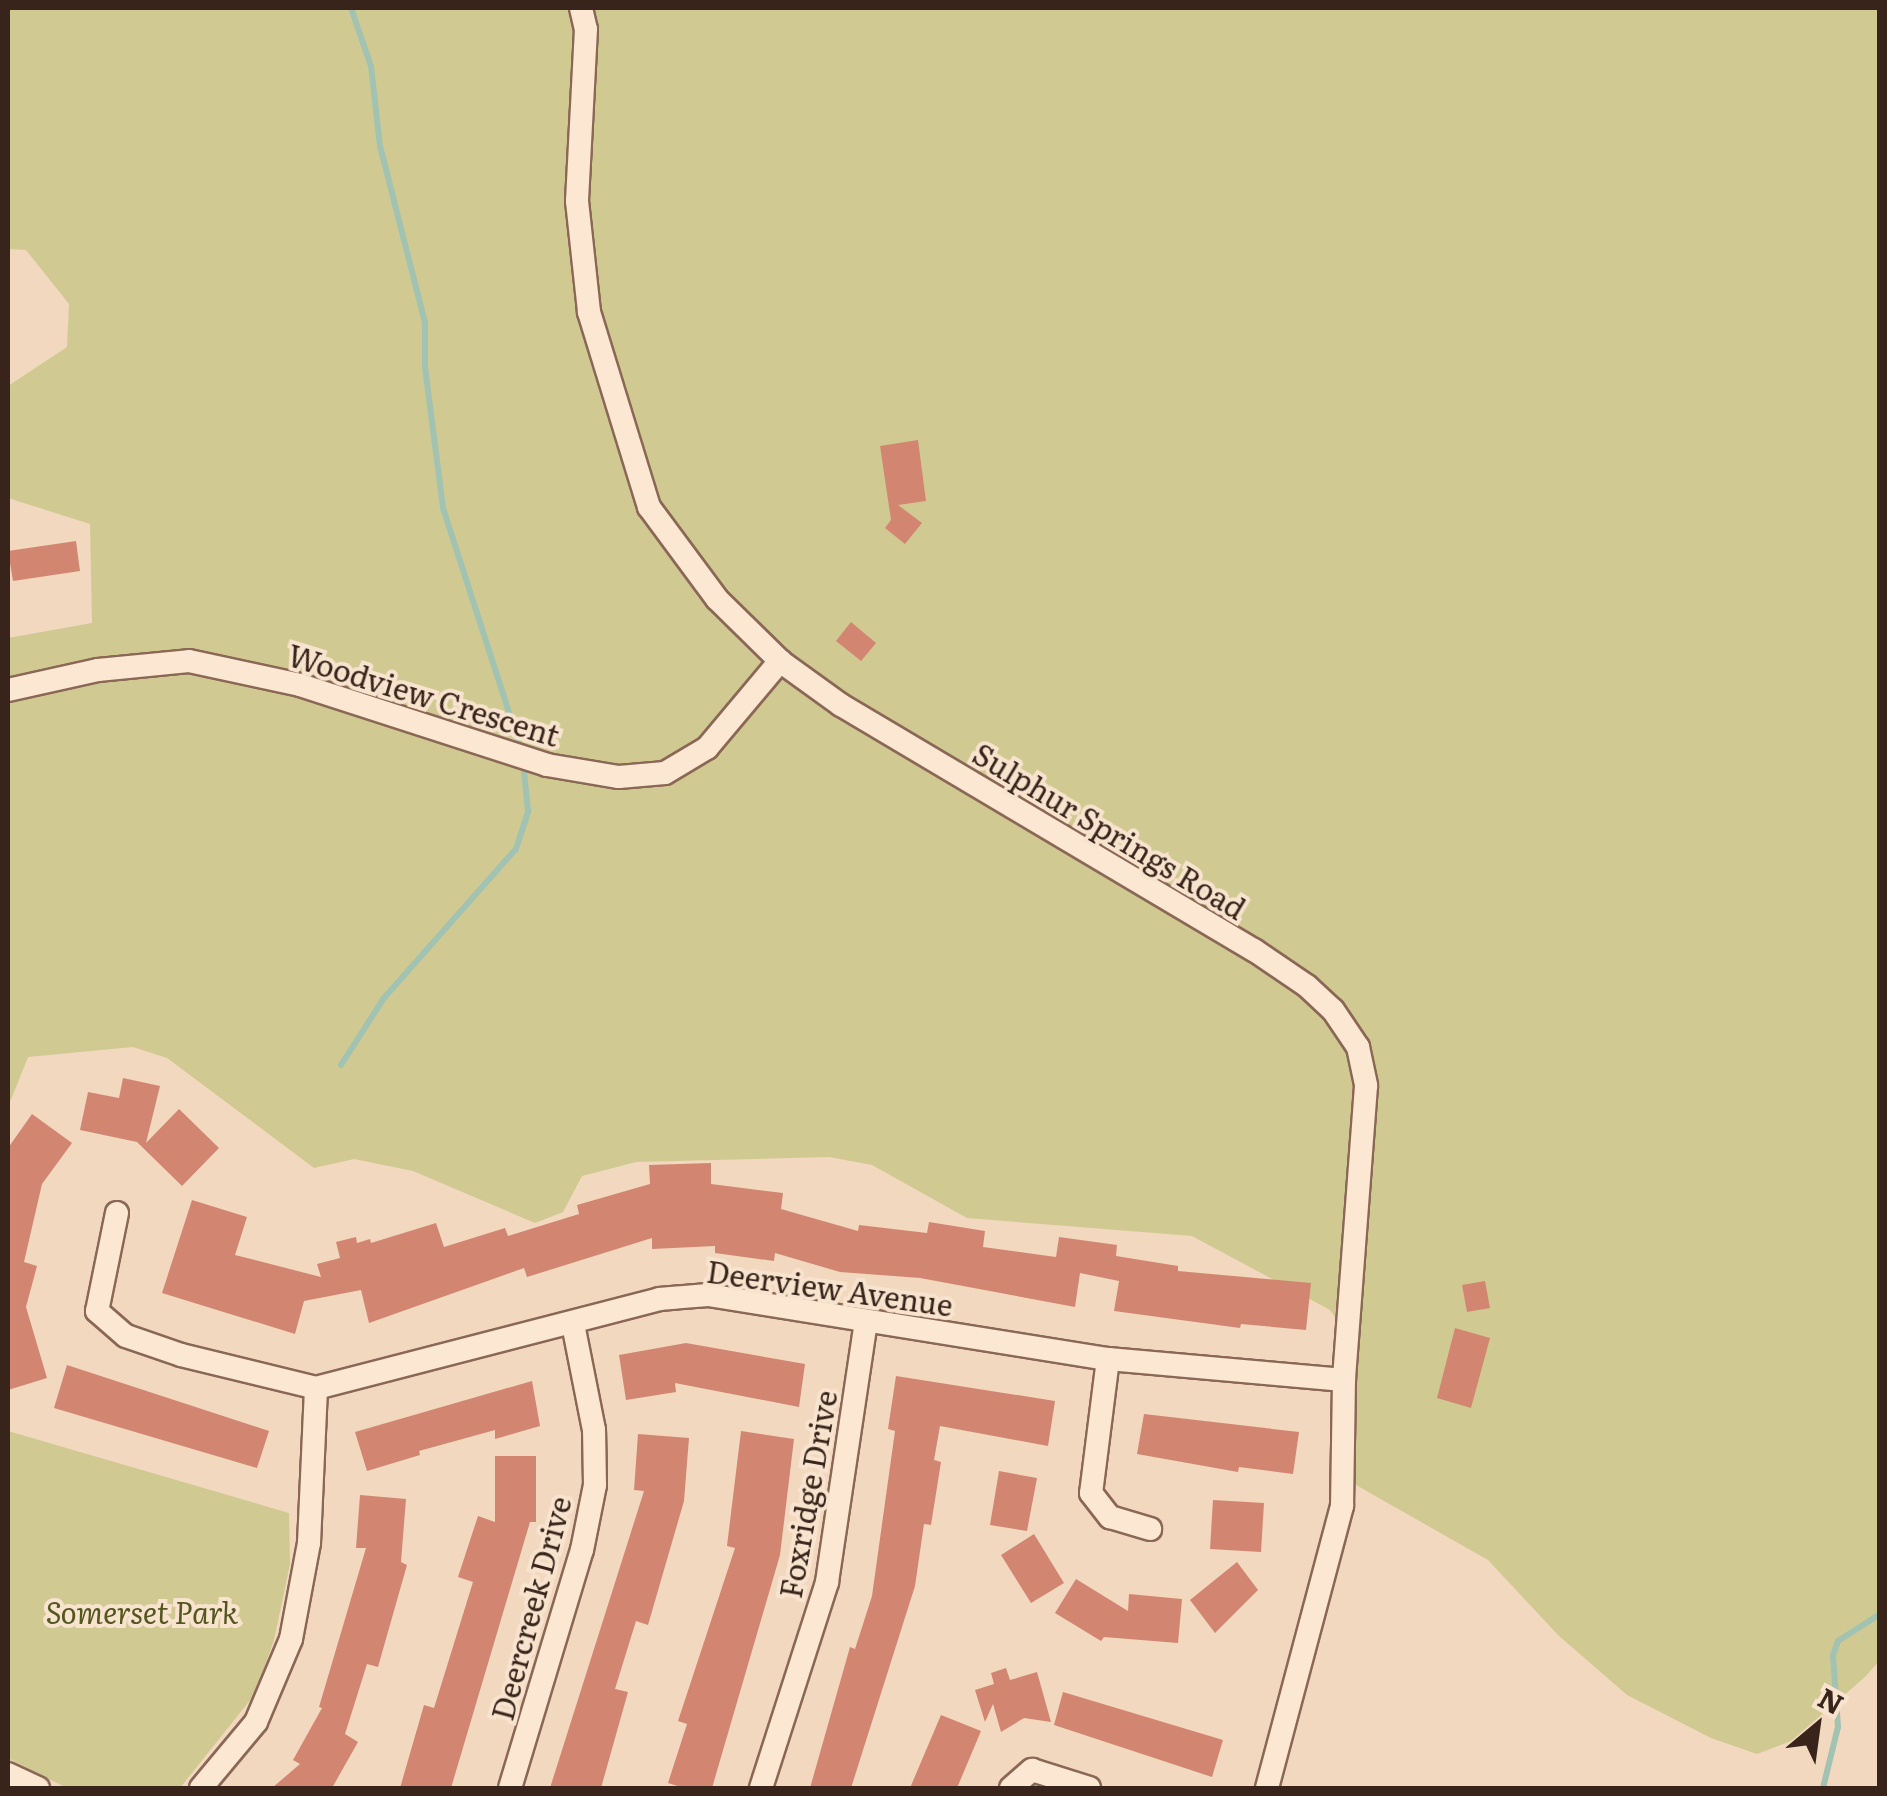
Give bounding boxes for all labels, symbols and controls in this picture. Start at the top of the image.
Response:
street label: Woodview Crescent [284,636,564,752]
street label: Sulphur Springs Road [967,734,1253,926]
street label: Deerview Avenue [705,1252,955,1322]
street label: Foxridge Drive [771,1387,843,1601]
street label: Deercreek Drive [483,1492,577,1724]
park label: Somerset Park [46,1593,238,1629]
north arrow [1767,1676,1867,1776]
text: N [1811,1676,1852,1724]

